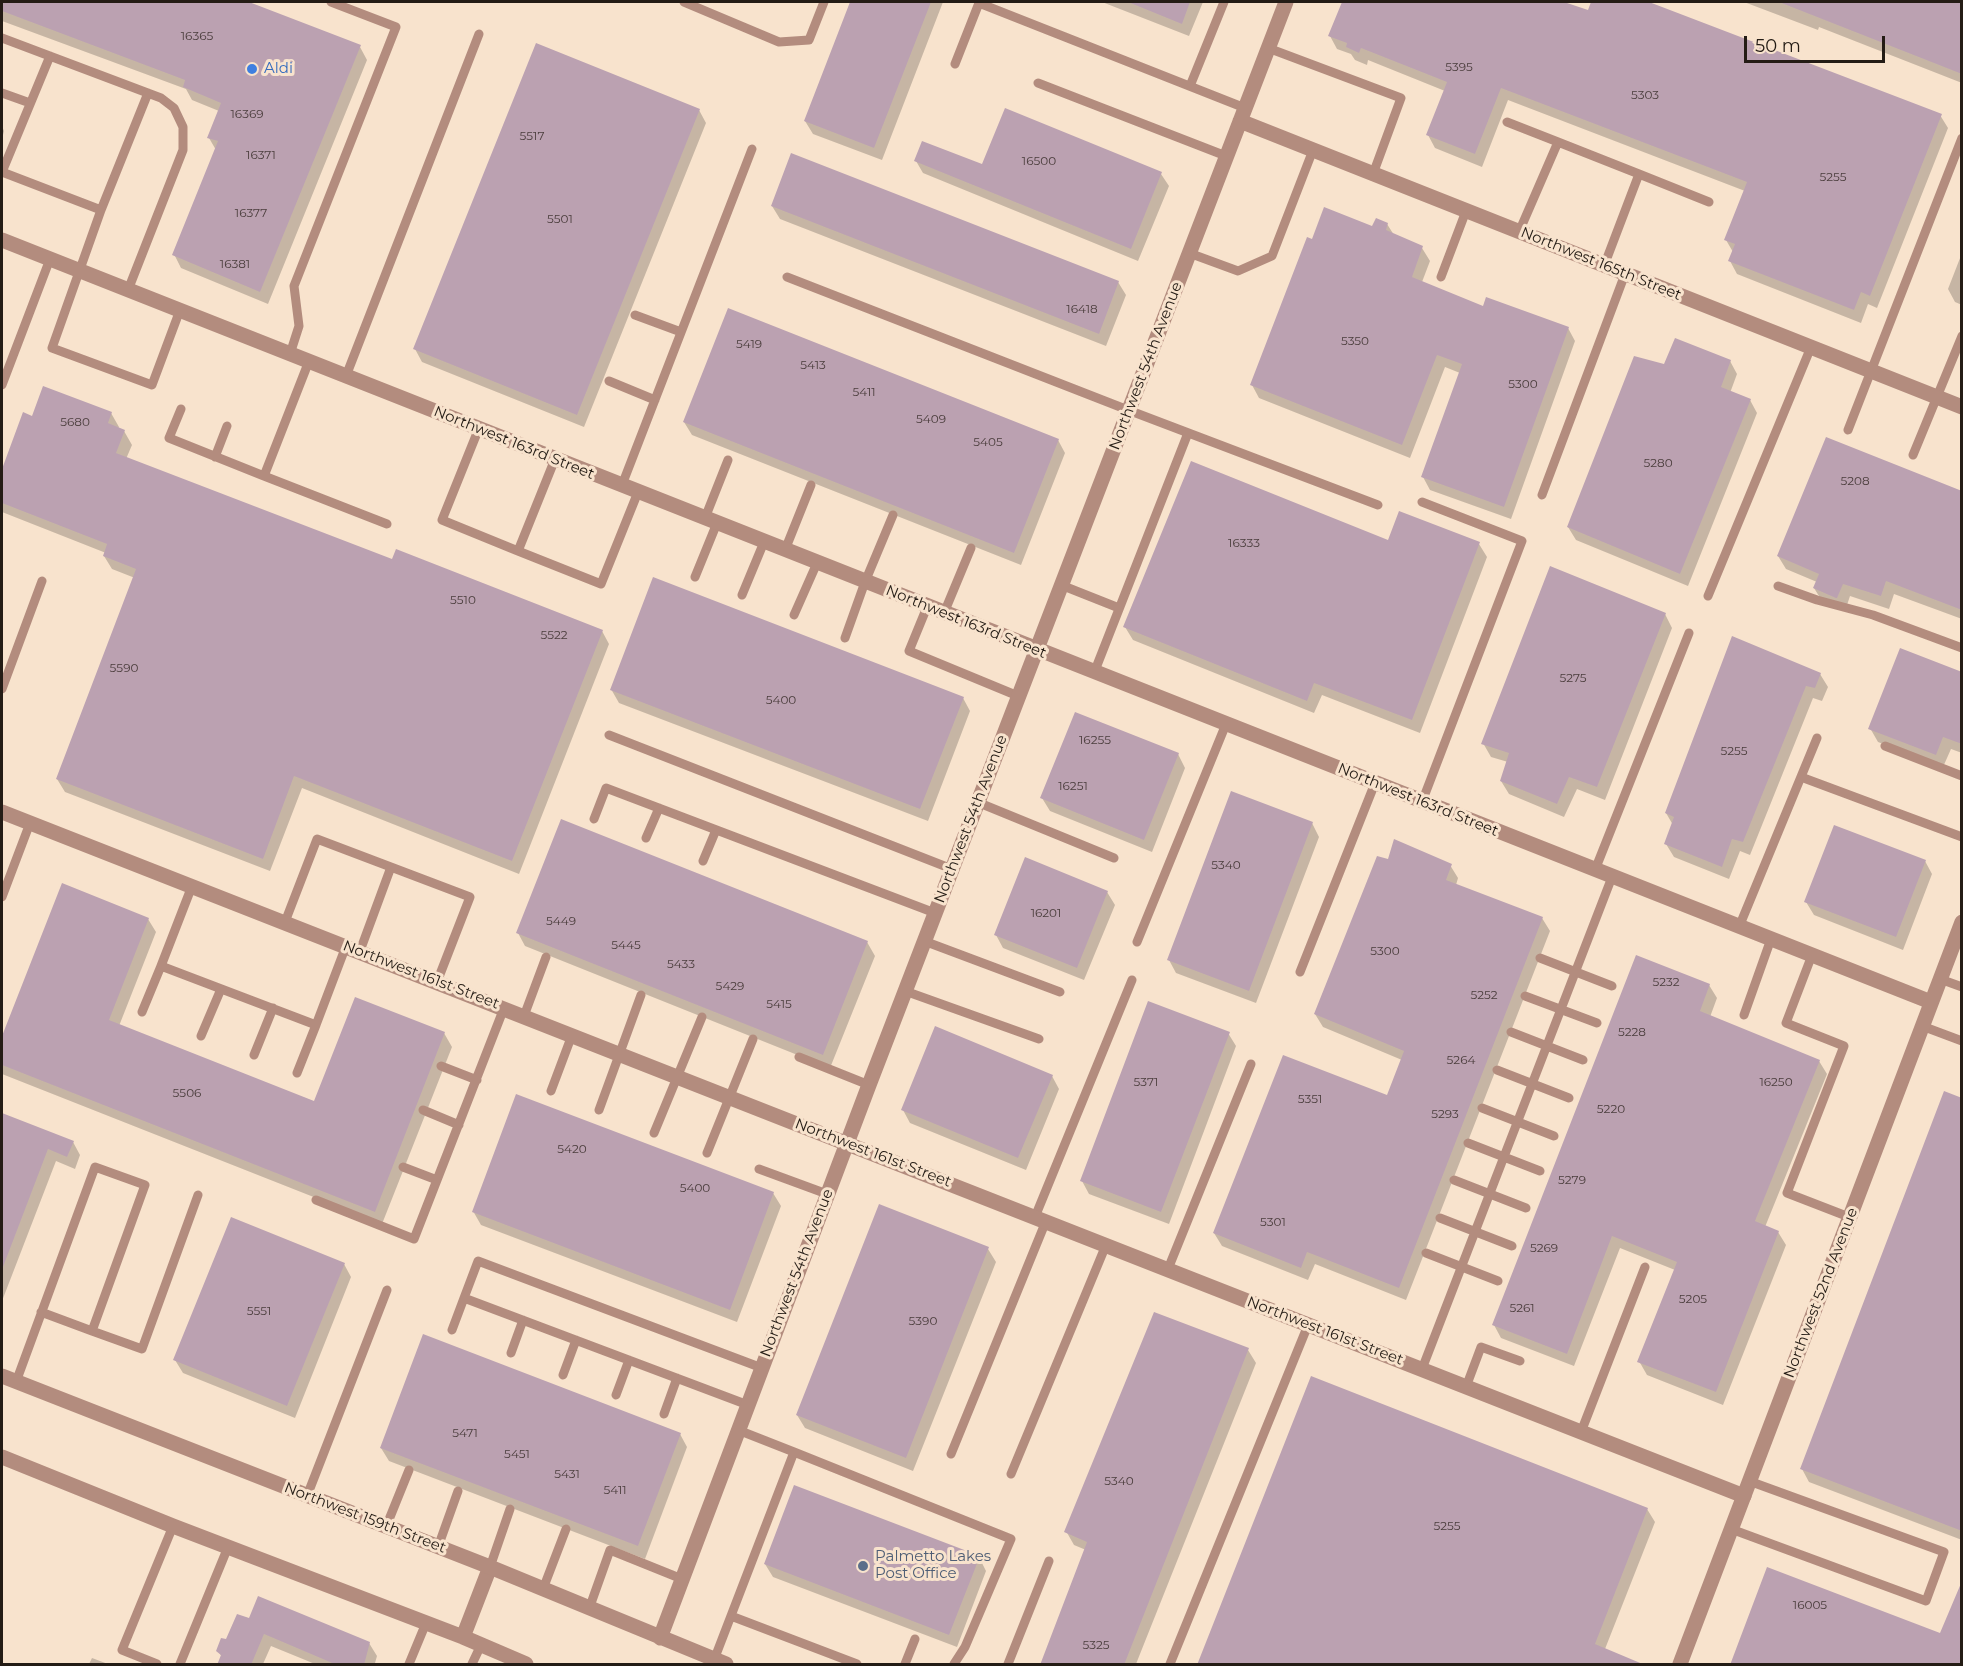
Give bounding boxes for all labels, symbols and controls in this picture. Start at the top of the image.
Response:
scale bar [1747,24,1888,62]
house number: 16365 [181,29,213,43]
text: 50 m [1755,35,1801,57]
place label: Aldi [264,60,293,78]
house number: 5395 [1445,60,1473,74]
marker: Aldi [245,62,259,76]
house number: 5303 [1631,88,1659,102]
house number: 16369 [230,107,264,121]
house number: 5517 [520,129,544,143]
house number: 16371 [246,148,276,162]
house number: 16500 [1022,154,1056,168]
house number: 5255 [1819,170,1847,184]
house number: 16377 [235,206,267,220]
house number: 5501 [547,212,573,226]
street label: Northwest 165th Street [1518,223,1684,305]
house number: 16381 [220,257,250,271]
street label: Northwest 54th Avenue [1106,279,1186,453]
house number: 16418 [1066,302,1098,316]
house number: 5350 [1341,334,1369,348]
house number: 5419 [736,337,762,351]
house number: 5413 [800,358,826,372]
house number: 5300 [1508,377,1538,391]
house number: 5411 [852,385,876,399]
street label: Northwest 163rd Street [431,403,597,483]
house number: 5409 [916,412,946,426]
house number: 5680 [60,415,90,429]
house number: 5405 [973,435,1003,449]
house number: 5280 [1643,456,1673,470]
house number: 5208 [1840,474,1870,488]
house number: 16333 [1228,536,1260,550]
street label: Northwest 163rd Street [883,582,1049,662]
house number: 5510 [450,593,476,607]
house number: 5522 [540,628,568,642]
house number: 5590 [110,661,138,675]
house number: 5275 [1559,671,1587,685]
house number: 5400 [766,693,796,707]
street label: Northwest 54th Avenue [931,732,1011,906]
house number: 16255 [1079,733,1111,747]
house number: 5255 [1720,744,1748,758]
street label: Northwest 163rd Street [1335,760,1501,840]
house number: 16251 [1058,779,1088,793]
house number: 5340 [1211,858,1241,872]
house number: 16201 [1031,906,1061,920]
house number: 5449 [546,914,576,928]
street label: Northwest 161st Street [340,937,502,1013]
house number: 5445 [611,938,641,952]
house number: 5300 [1370,944,1400,958]
house number: 5433 [667,957,695,971]
house number: 5232 [1652,975,1680,989]
house number: 5429 [716,979,744,993]
house number: 5252 [1470,988,1498,1002]
house number: 5415 [766,997,792,1011]
house number: 5228 [1618,1025,1646,1039]
house number: 5264 [1447,1053,1475,1067]
house number: 5371 [1134,1075,1158,1089]
house number: 16250 [1759,1075,1793,1089]
house number: 5506 [173,1086,201,1100]
house number: 5351 [1298,1092,1322,1106]
house number: 5220 [1597,1102,1625,1116]
house number: 5293 [1431,1107,1459,1121]
street label: Northwest 161st Street [792,1115,954,1191]
house number: 5420 [557,1142,587,1156]
house number: 5279 [1558,1173,1586,1187]
house number: 5400 [680,1181,710,1195]
street label: Northwest 54th Avenue [757,1186,837,1360]
street label: Northwest 52nd Avenue [1780,1205,1862,1381]
house number: 5301 [1260,1215,1286,1229]
house number: 5269 [1530,1241,1558,1255]
house number: 5205 [1679,1292,1707,1306]
street label: Northwest 161st Street [1244,1293,1406,1369]
house number: 5261 [1509,1301,1535,1315]
house number: 5551 [247,1304,271,1318]
house number: 5390 [909,1314,937,1328]
house number: 5471 [452,1426,478,1440]
house number: 5451 [504,1447,530,1461]
house number: 5431 [554,1467,580,1481]
house number: 5340 [1104,1474,1134,1488]
street label: Northwest 159th Street [281,1479,449,1557]
house number: 5411 [603,1483,627,1497]
house number: 5255 [1433,1519,1461,1533]
place label: Palmetto Lakes Post Office [875,1548,991,1583]
marker: Palmetto Lakes Post Office [856,1559,870,1573]
house number: 16005 [1793,1598,1827,1612]
house number: 5325 [1082,1638,1110,1652]

